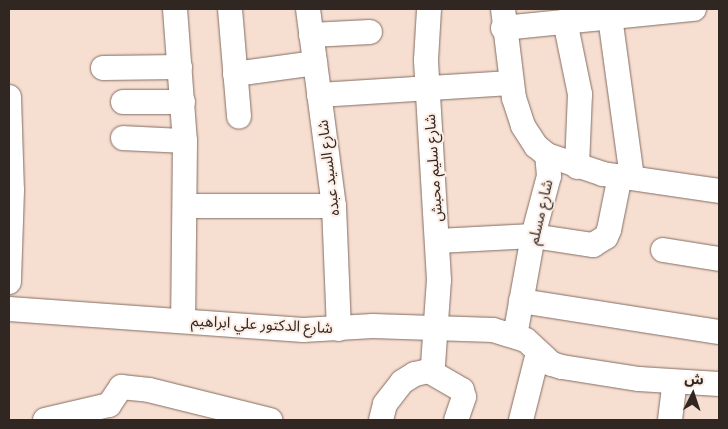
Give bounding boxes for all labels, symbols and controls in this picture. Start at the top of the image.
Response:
street label: شارع سليم محبش [420,113,446,223]
street label: شارع السيد عبده [313,119,343,217]
street label: شارع مسلم [524,178,556,246]
street label: شارع الدكتور علي ابراهيم [191,311,333,337]
north arrow [668,369,718,419]
text: ش [684,369,704,389]

